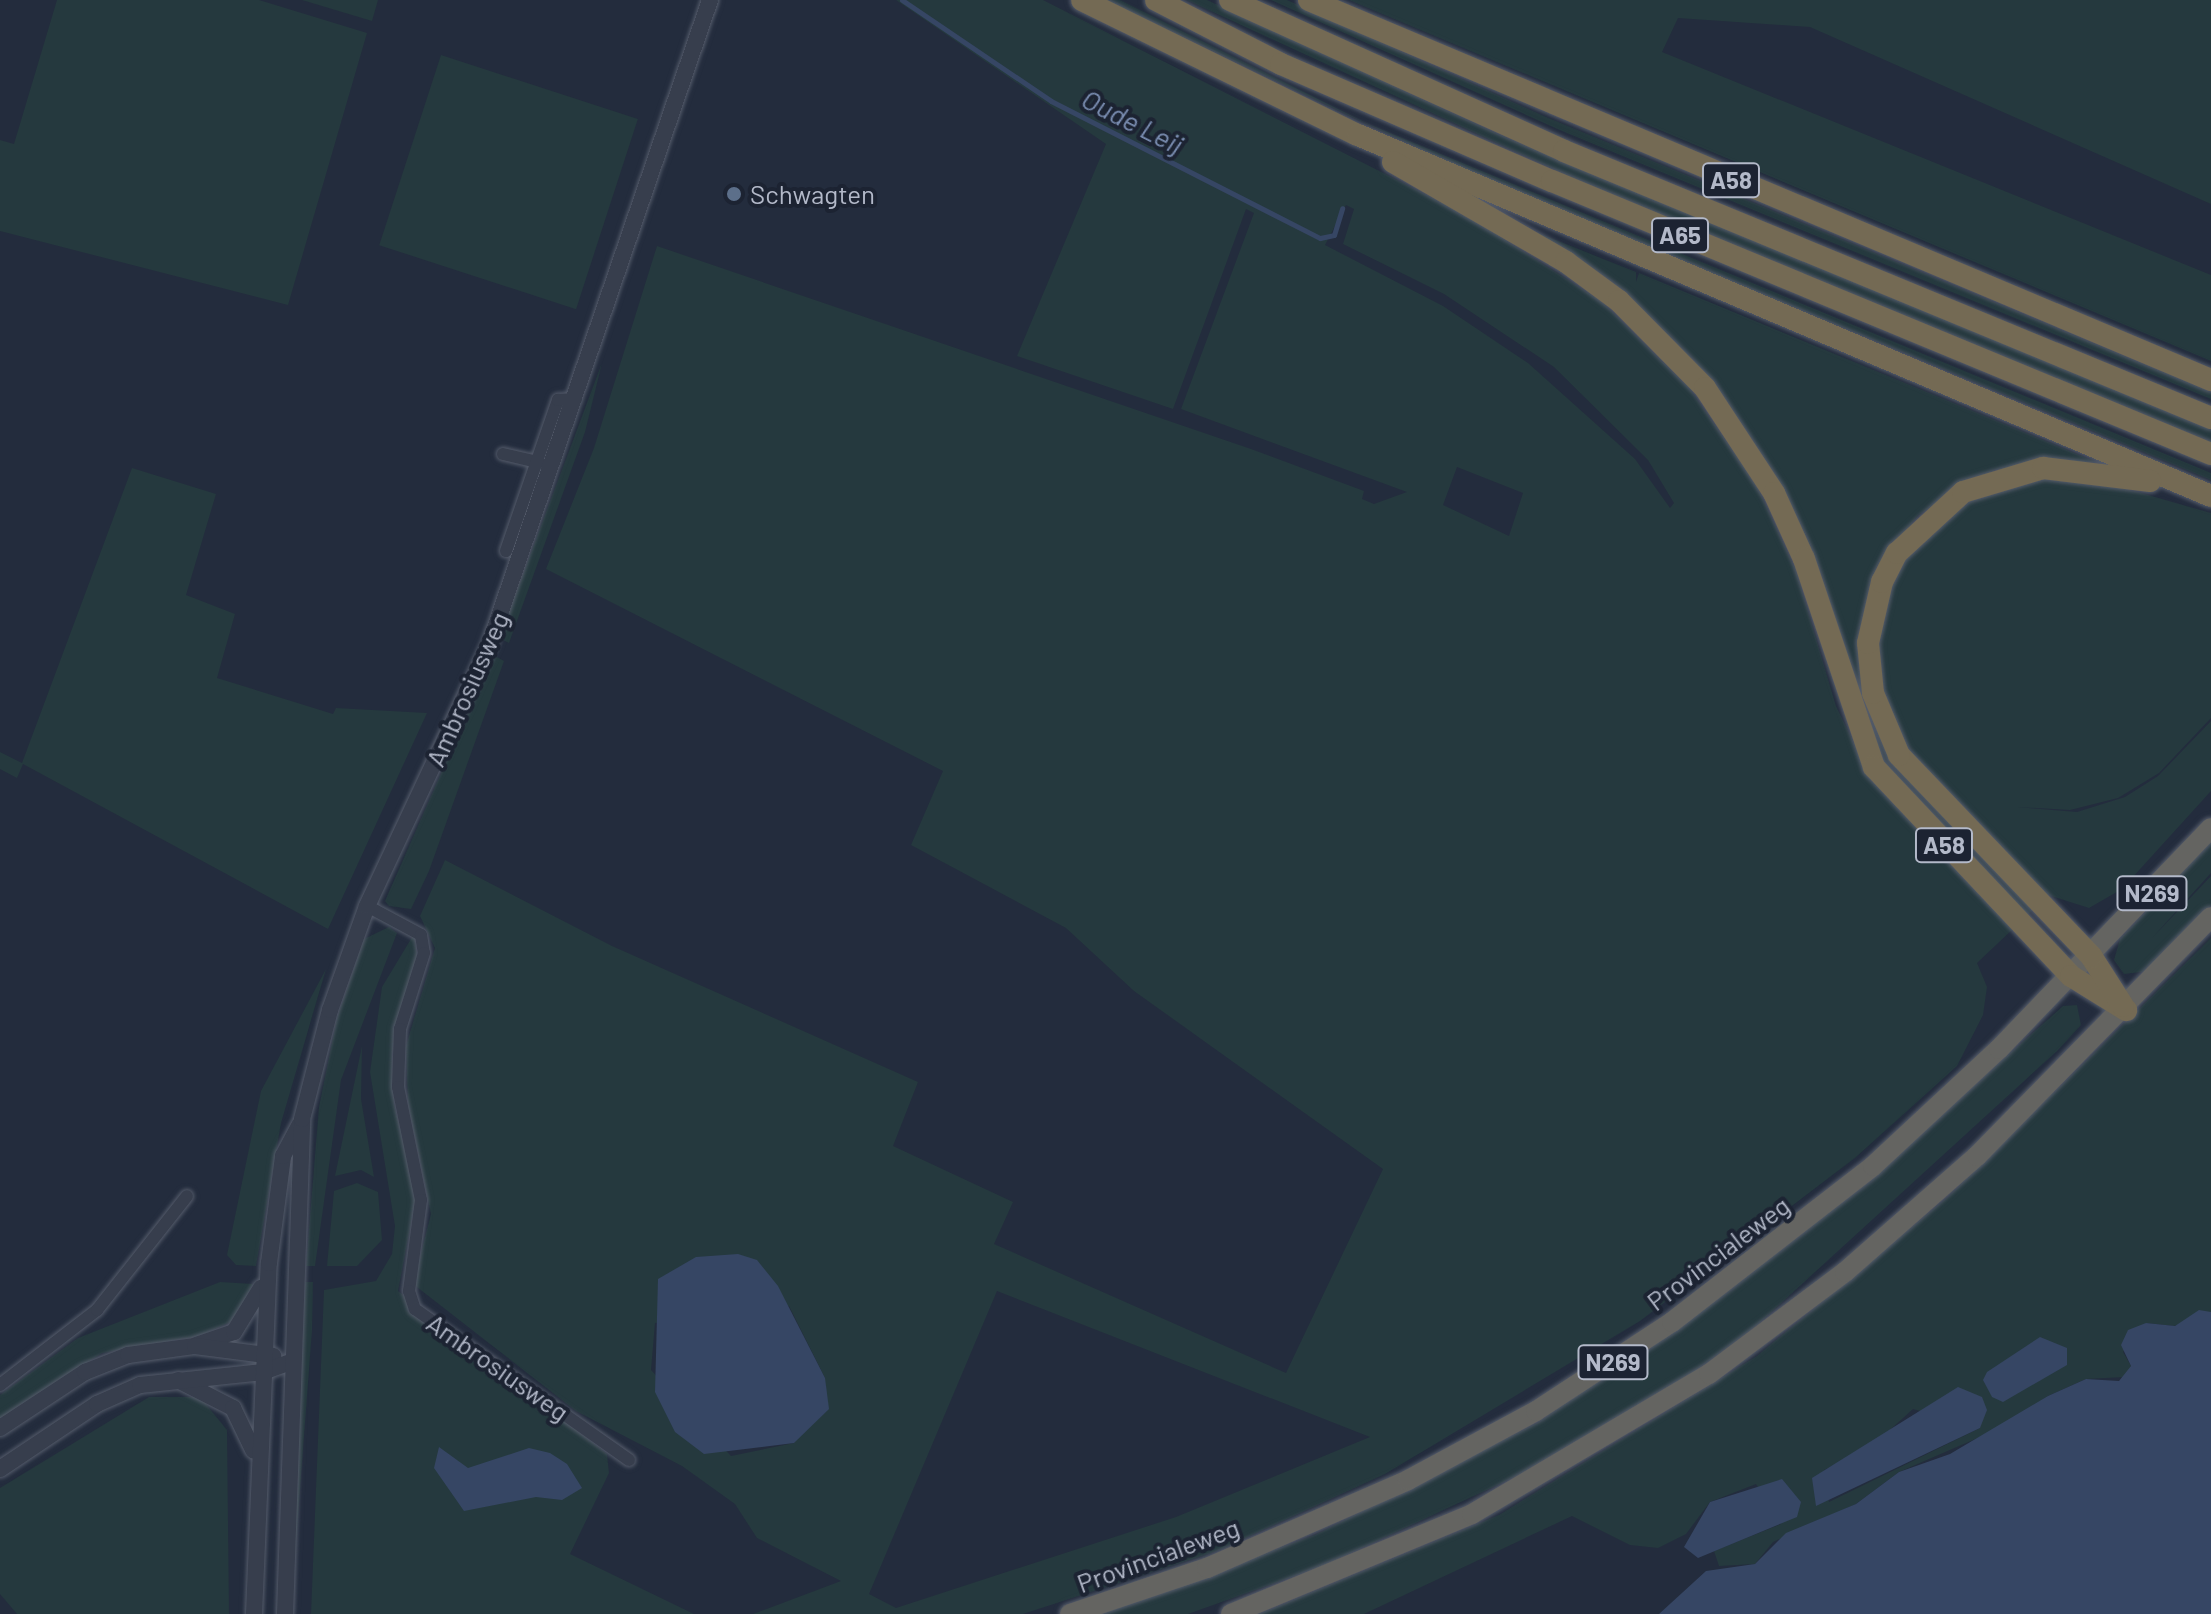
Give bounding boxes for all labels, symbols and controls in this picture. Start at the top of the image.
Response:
water label: Oude Leij [1077,81,1189,161]
road number: A58 [1701,160,1761,200]
place label: Schwagten [750,178,875,210]
marker: Schwagten [725,185,743,203]
road number: A65 [1650,215,1710,255]
street label: Ambrosiusweg [419,607,515,771]
road number: A58 [1914,825,1974,865]
road number: N269 [2116,873,2188,913]
street label: Provincialeweg [1641,1189,1795,1317]
street label: Ambrosiusweg [421,1307,575,1427]
road number: N269 [1577,1342,1649,1382]
street label: Provincialeweg [1073,1511,1243,1599]

